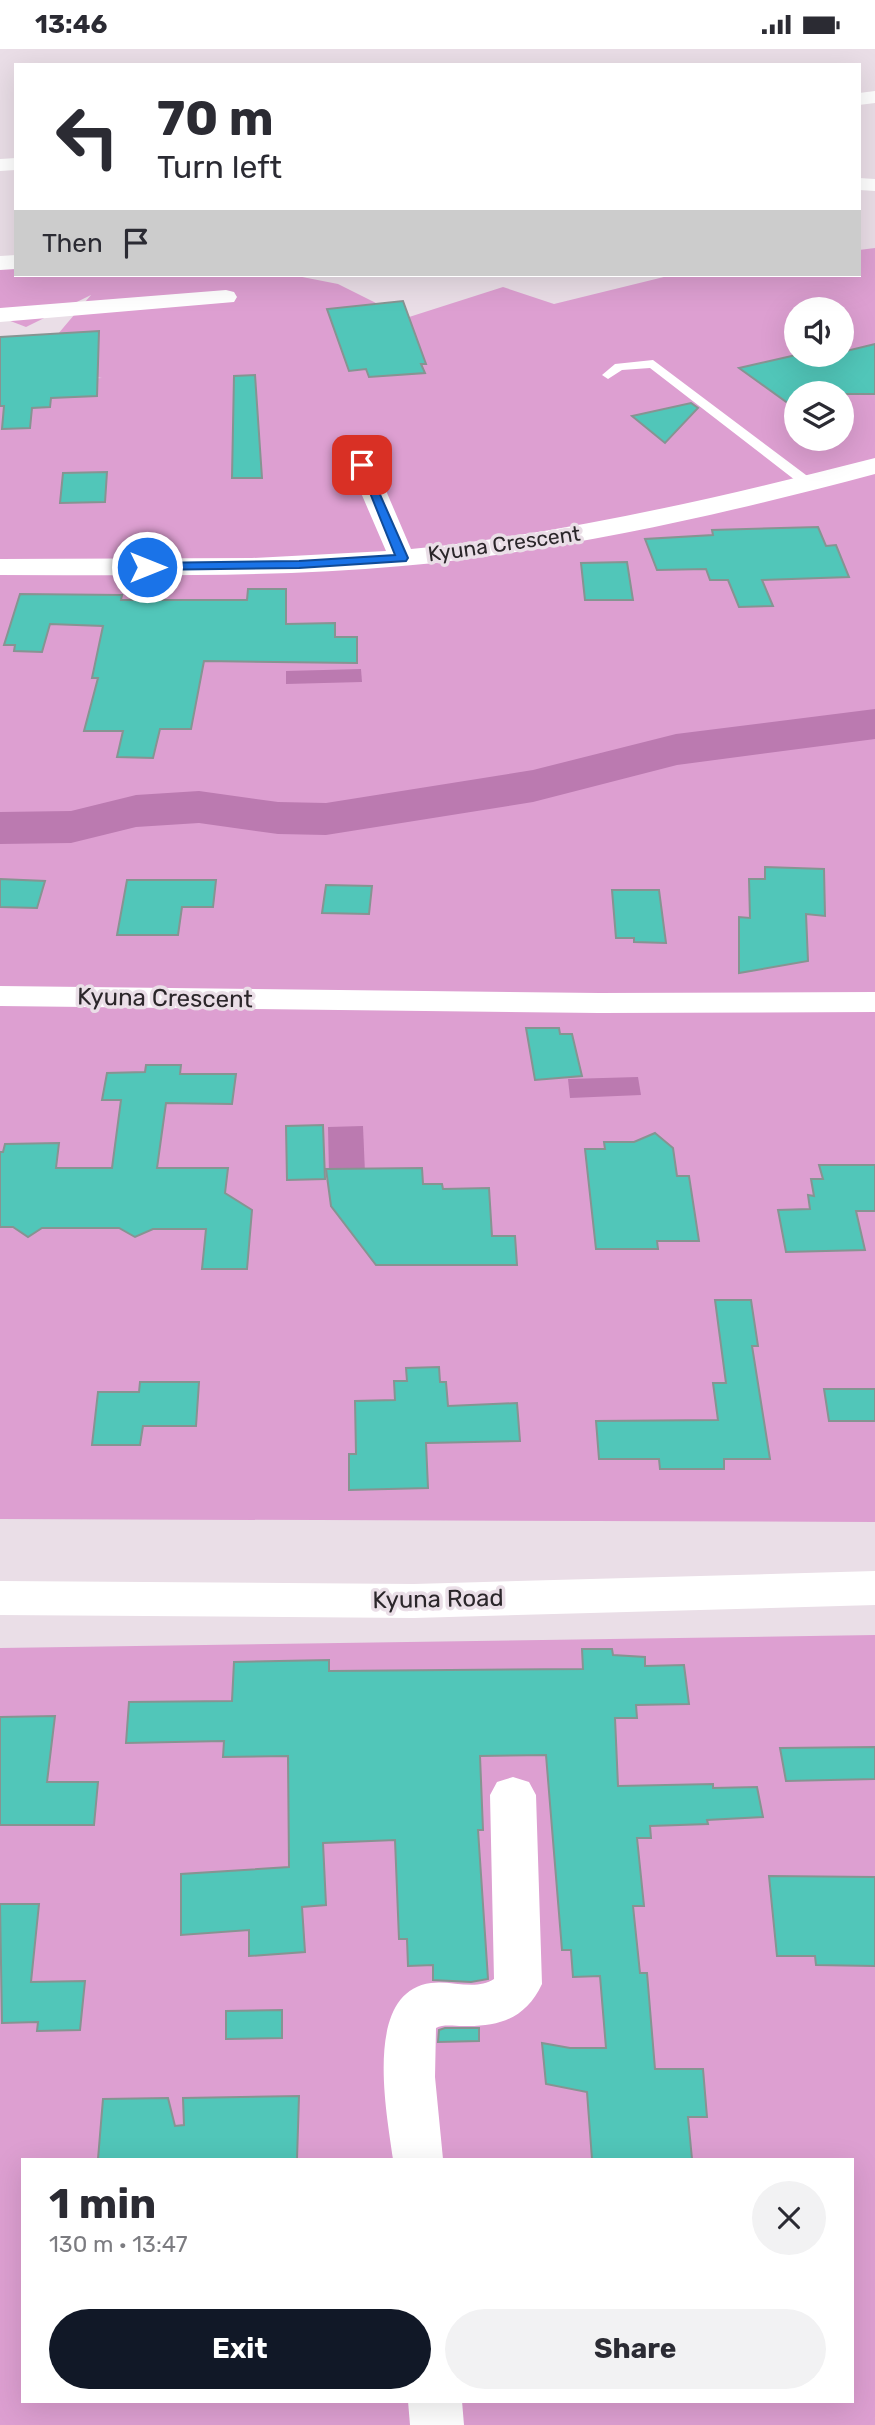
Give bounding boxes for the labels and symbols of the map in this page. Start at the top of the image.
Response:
pin [332,435,392,495]
street label: Kyuna Crescent [426,520,582,567]
position arrow [110,530,184,604]
street label: Kyuna Crescent [77,982,253,1014]
street label: Kyuna Road [372,1584,504,1614]

